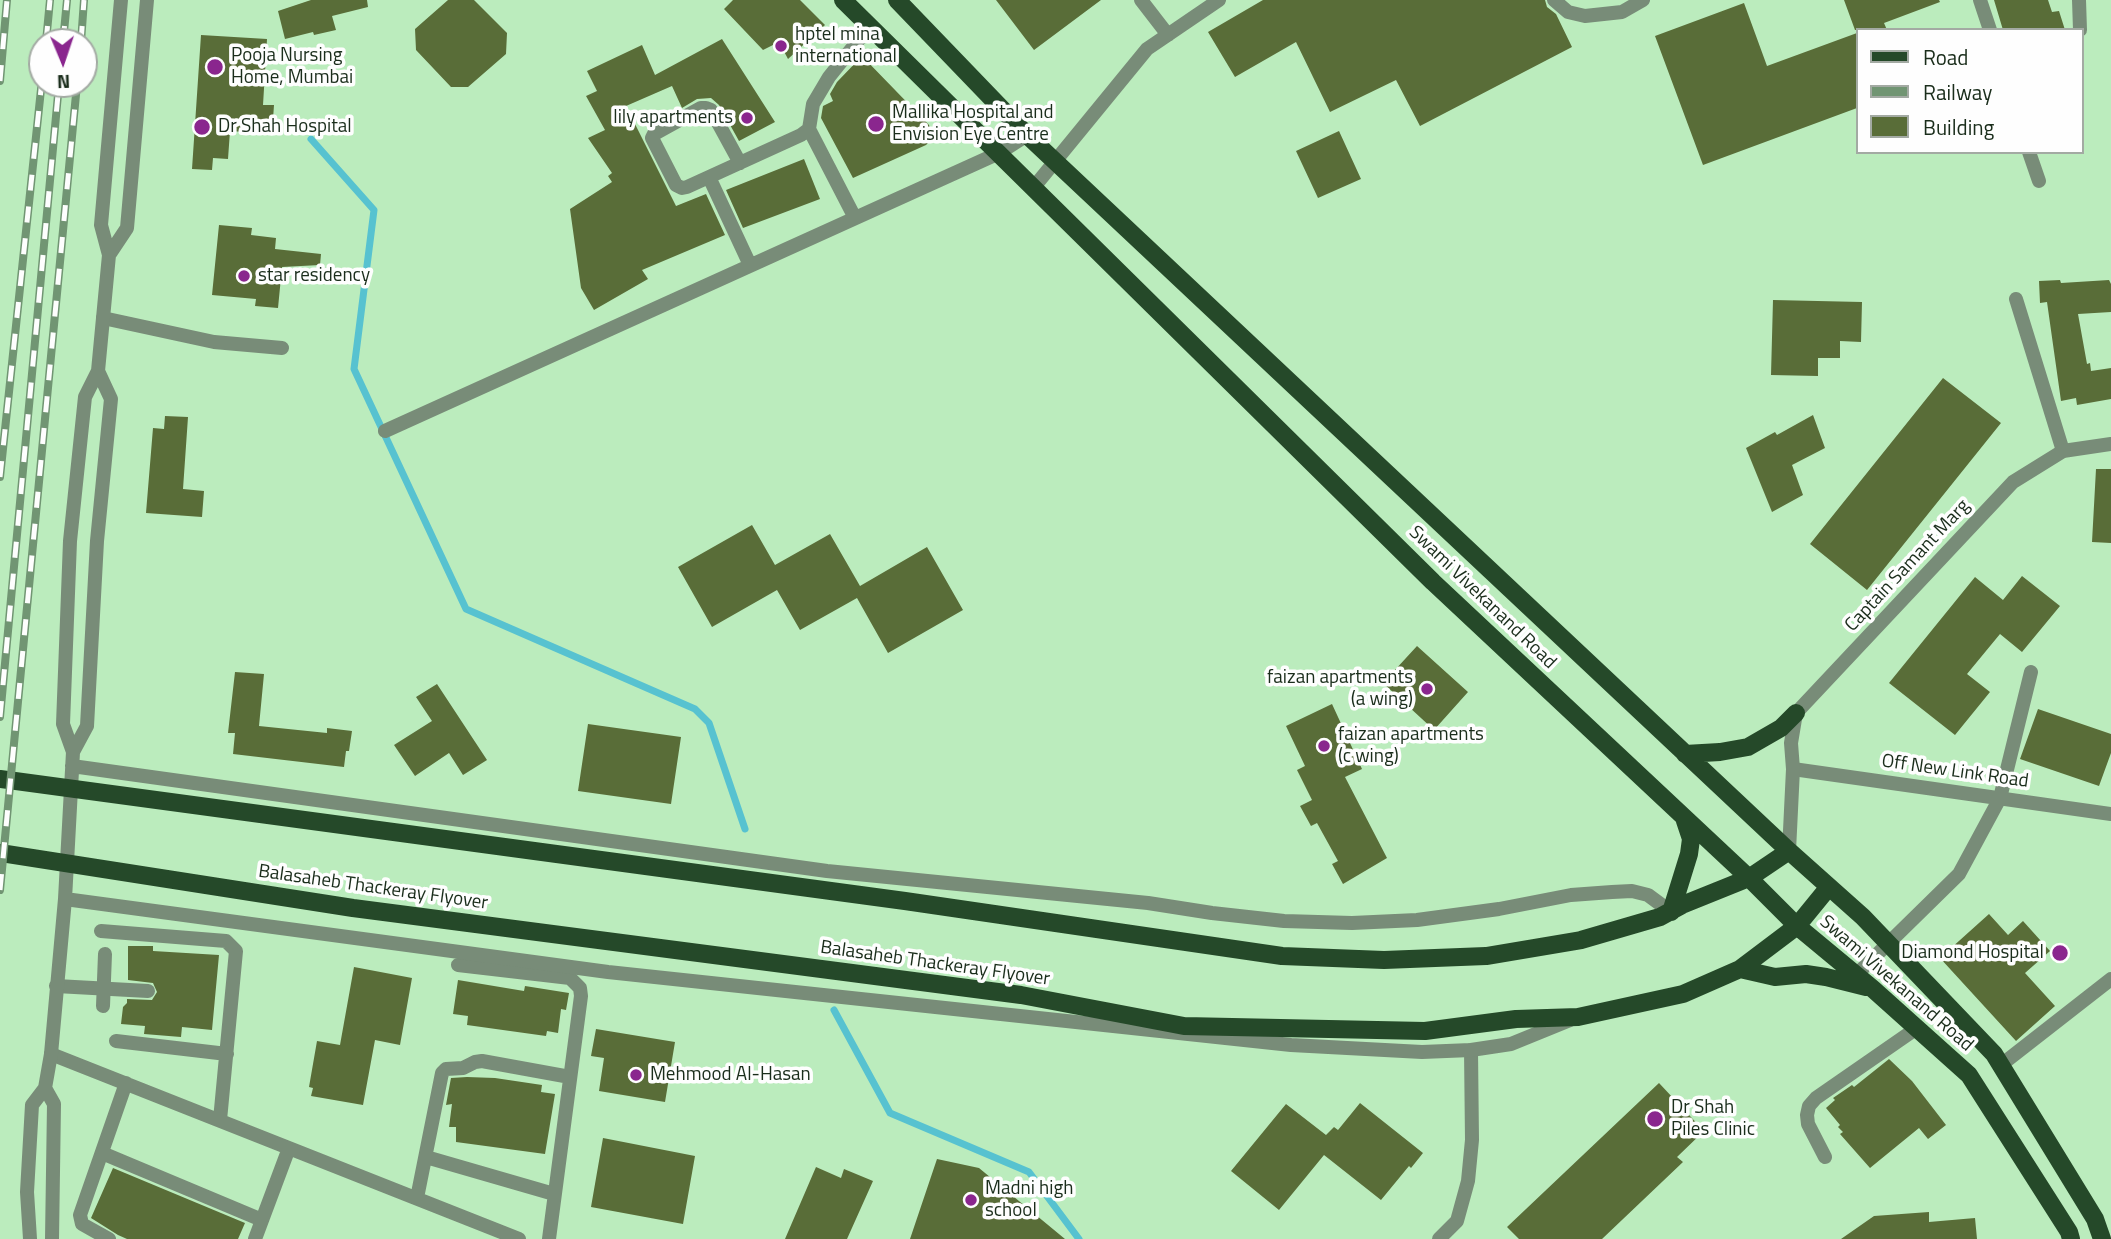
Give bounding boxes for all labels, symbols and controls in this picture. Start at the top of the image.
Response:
place label: hptel mina international [795,24,897,68]
north arrow [28,28,98,98]
legend [1856,28,2083,154]
marker: hptel mina international [773,38,789,54]
text: Road [1923,41,1968,73]
place label: Pooja Nursing Home, Mumbai [231,45,353,89]
marker: Pooja Nursing Home, Mumbai [205,57,225,77]
text: N [57,68,71,97]
text: Railway [1923,76,1992,108]
place label: Mallika Hospital and Envision Eye Centre [892,102,1053,146]
place label: lily apartments [613,107,733,129]
marker: lily apartments [739,110,755,126]
text: Building [1923,111,1994,143]
marker: Mallika Hospital and Envision Eye Centre [866,114,886,134]
place label: Dr Shah Hospital [218,116,352,138]
marker: Dr Shah Hospital [192,117,212,137]
place label: star residency [258,265,370,287]
marker: star residency [236,268,252,284]
street label: Captain Samant Marg [1841,495,1975,637]
street label: Swami Vivekanand Road [1404,522,1560,674]
place label: faizan apartments (a wing) [1267,667,1413,711]
marker: faizan apartments (a wing) [1419,681,1435,697]
place label: faizan apartments (c wing) [1338,724,1484,768]
marker: faizan apartments (c wing) [1316,738,1332,754]
street label: Off New Link Road [1880,750,2030,794]
street label: Balasaheb Thackeray Flyover [257,861,489,915]
street label: Swami Vivekanand Road [1815,911,1977,1057]
street label: Balasaheb Thackeray Flyover [819,937,1051,991]
place label: Diamond Hospital [1901,942,2044,964]
marker: Diamond Hospital [2050,943,2070,963]
place label: Mehmood Al-Hasan [650,1064,811,1086]
marker: Mehmood Al-Hasan [628,1067,644,1083]
place label: Dr Shah Piles Clinic [1671,1097,1755,1141]
marker: Dr Shah Piles Clinic [1645,1109,1665,1129]
place label: Madni high school [985,1178,1073,1222]
marker: Madni high school [963,1192,979,1208]

